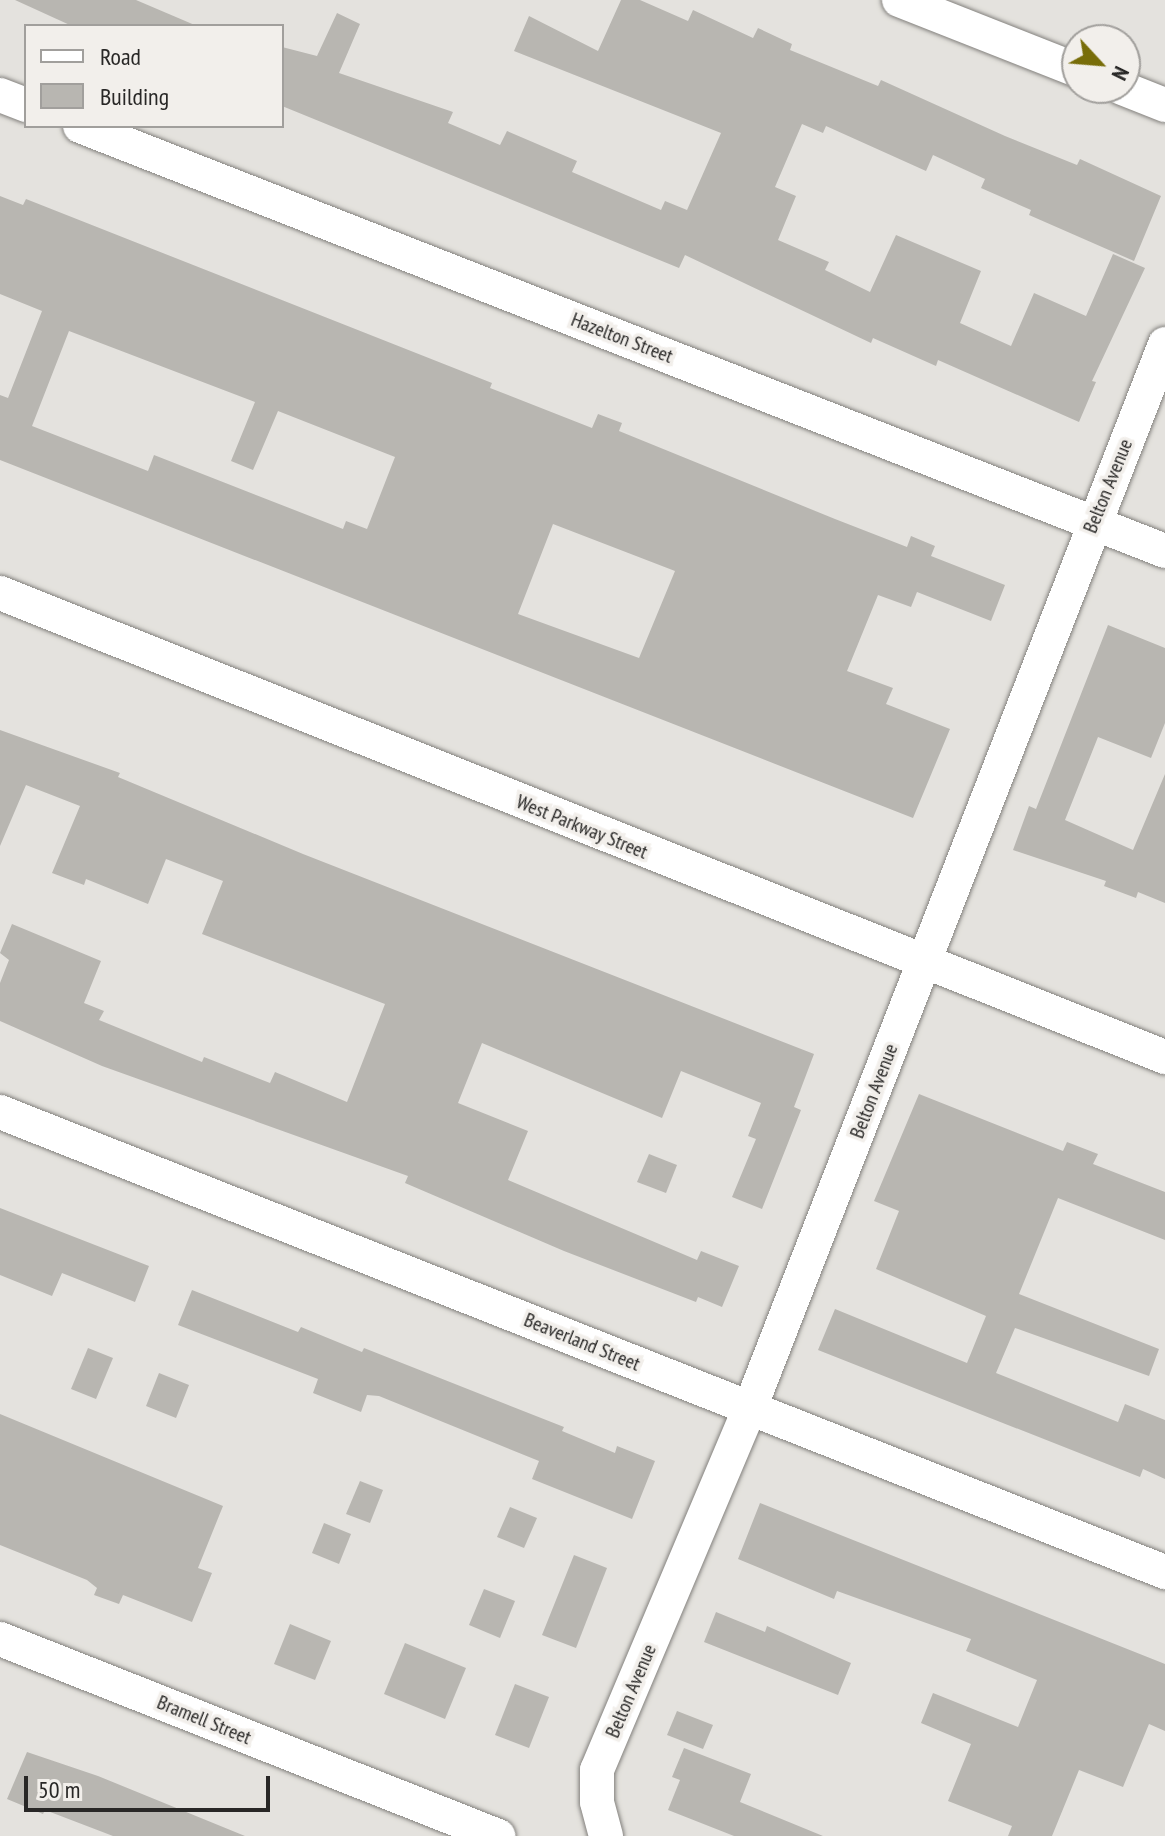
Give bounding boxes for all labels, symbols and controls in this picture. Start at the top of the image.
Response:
legend [24,24,284,128]
north arrow [1061,24,1141,104]
text: Road [100,41,141,72]
text: N [1106,62,1136,85]
text: Building [100,81,169,112]
street label: Hazelton Street [568,308,676,368]
street label: Belton Avenue [1078,435,1138,537]
street label: West Parkway Street [513,790,651,864]
street label: Belton Avenue [845,1040,903,1142]
street label: Beaverland Street [521,1308,643,1376]
street label: Belton Avenue [600,1640,662,1742]
street label: Bramell Street [154,1690,254,1750]
scale bar [28,1760,274,1810]
text: 50 m [38,1774,80,1805]

